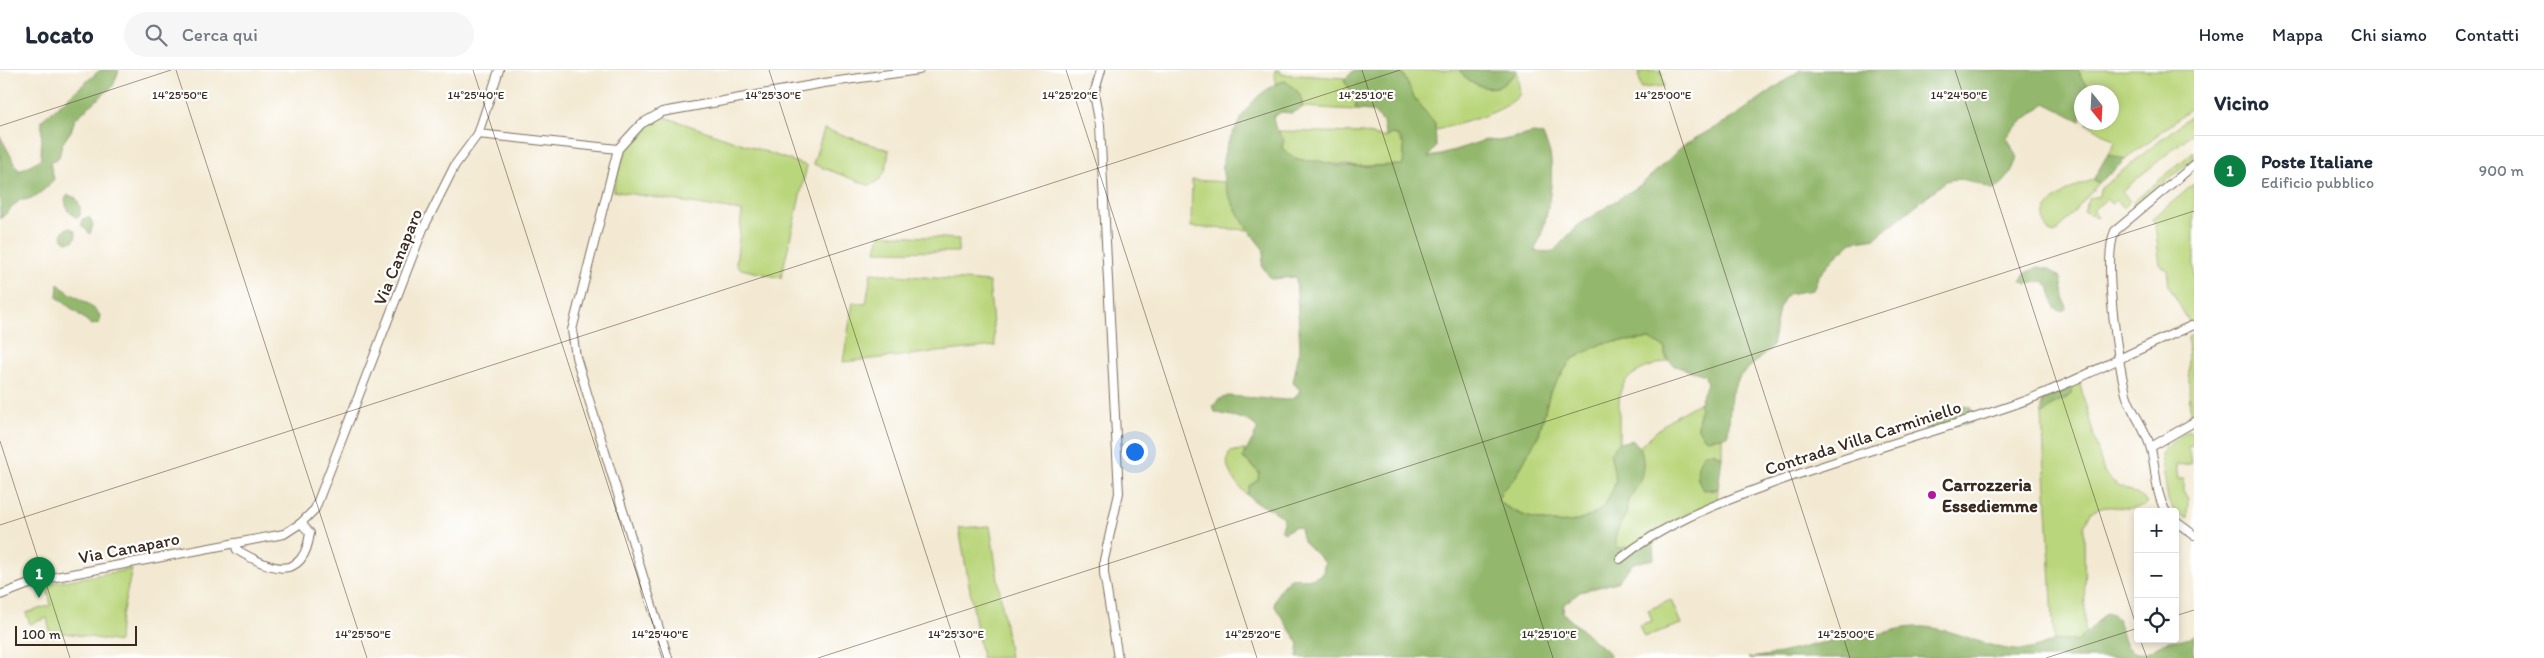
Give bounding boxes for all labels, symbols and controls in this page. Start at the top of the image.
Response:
search box [124,12,474,57]
text: Locato [25,20,94,49]
icon: search [142,21,170,49]
text: Cerca qui [182,23,258,46]
text: Home [2199,24,2244,46]
text: Mappa [2272,24,2323,46]
text: Chi siamo [2351,24,2427,46]
text: Contatti [2455,24,2519,46]
north arrow [2074,85,2119,130]
text: 14°25'50"E [152,88,208,102]
text: 14°25'40"E [448,88,505,102]
text: 14°25'30"E [745,88,801,102]
text: 14°25'20"E [1042,88,1098,102]
text: 14°25'10"E [1338,88,1394,102]
text: 14°25'00"E [1635,88,1692,102]
text: 14°24'50"E [1931,88,1988,102]
text: Vicino [2214,90,2269,115]
text: Poste Italiane [2261,150,2373,173]
text: 1 [2226,161,2234,180]
text: 900 m [2479,161,2524,180]
text: Edificio pubblico [2261,173,2374,192]
street label: Via Canaparo [369,205,427,309]
street label: Contrada Villa Carminiello [1762,396,1964,480]
your location [1122,439,1148,465]
place label: Carrozzeria Essediemme [1942,474,2038,517]
marker: Carrozzeria Essediemme [1926,489,1938,501]
map controls [2134,508,2179,643]
button: + [2134,508,2179,553]
street label: Via Canaparo [77,527,181,569]
button: − [2134,553,2179,598]
pin: 1 [23,557,55,598]
button: locate [2134,598,2179,643]
scale bar [15,623,138,646]
text: 100 m [22,626,61,643]
text: 14°25'50"E [335,627,391,641]
text: 14°25'40"E [632,627,689,641]
text: 14°25'30"E [928,627,984,641]
text: 14°25'20"E [1225,627,1281,641]
text: 14°25'10"E [1521,627,1577,641]
text: 14°25'00"E [1818,627,1875,641]

